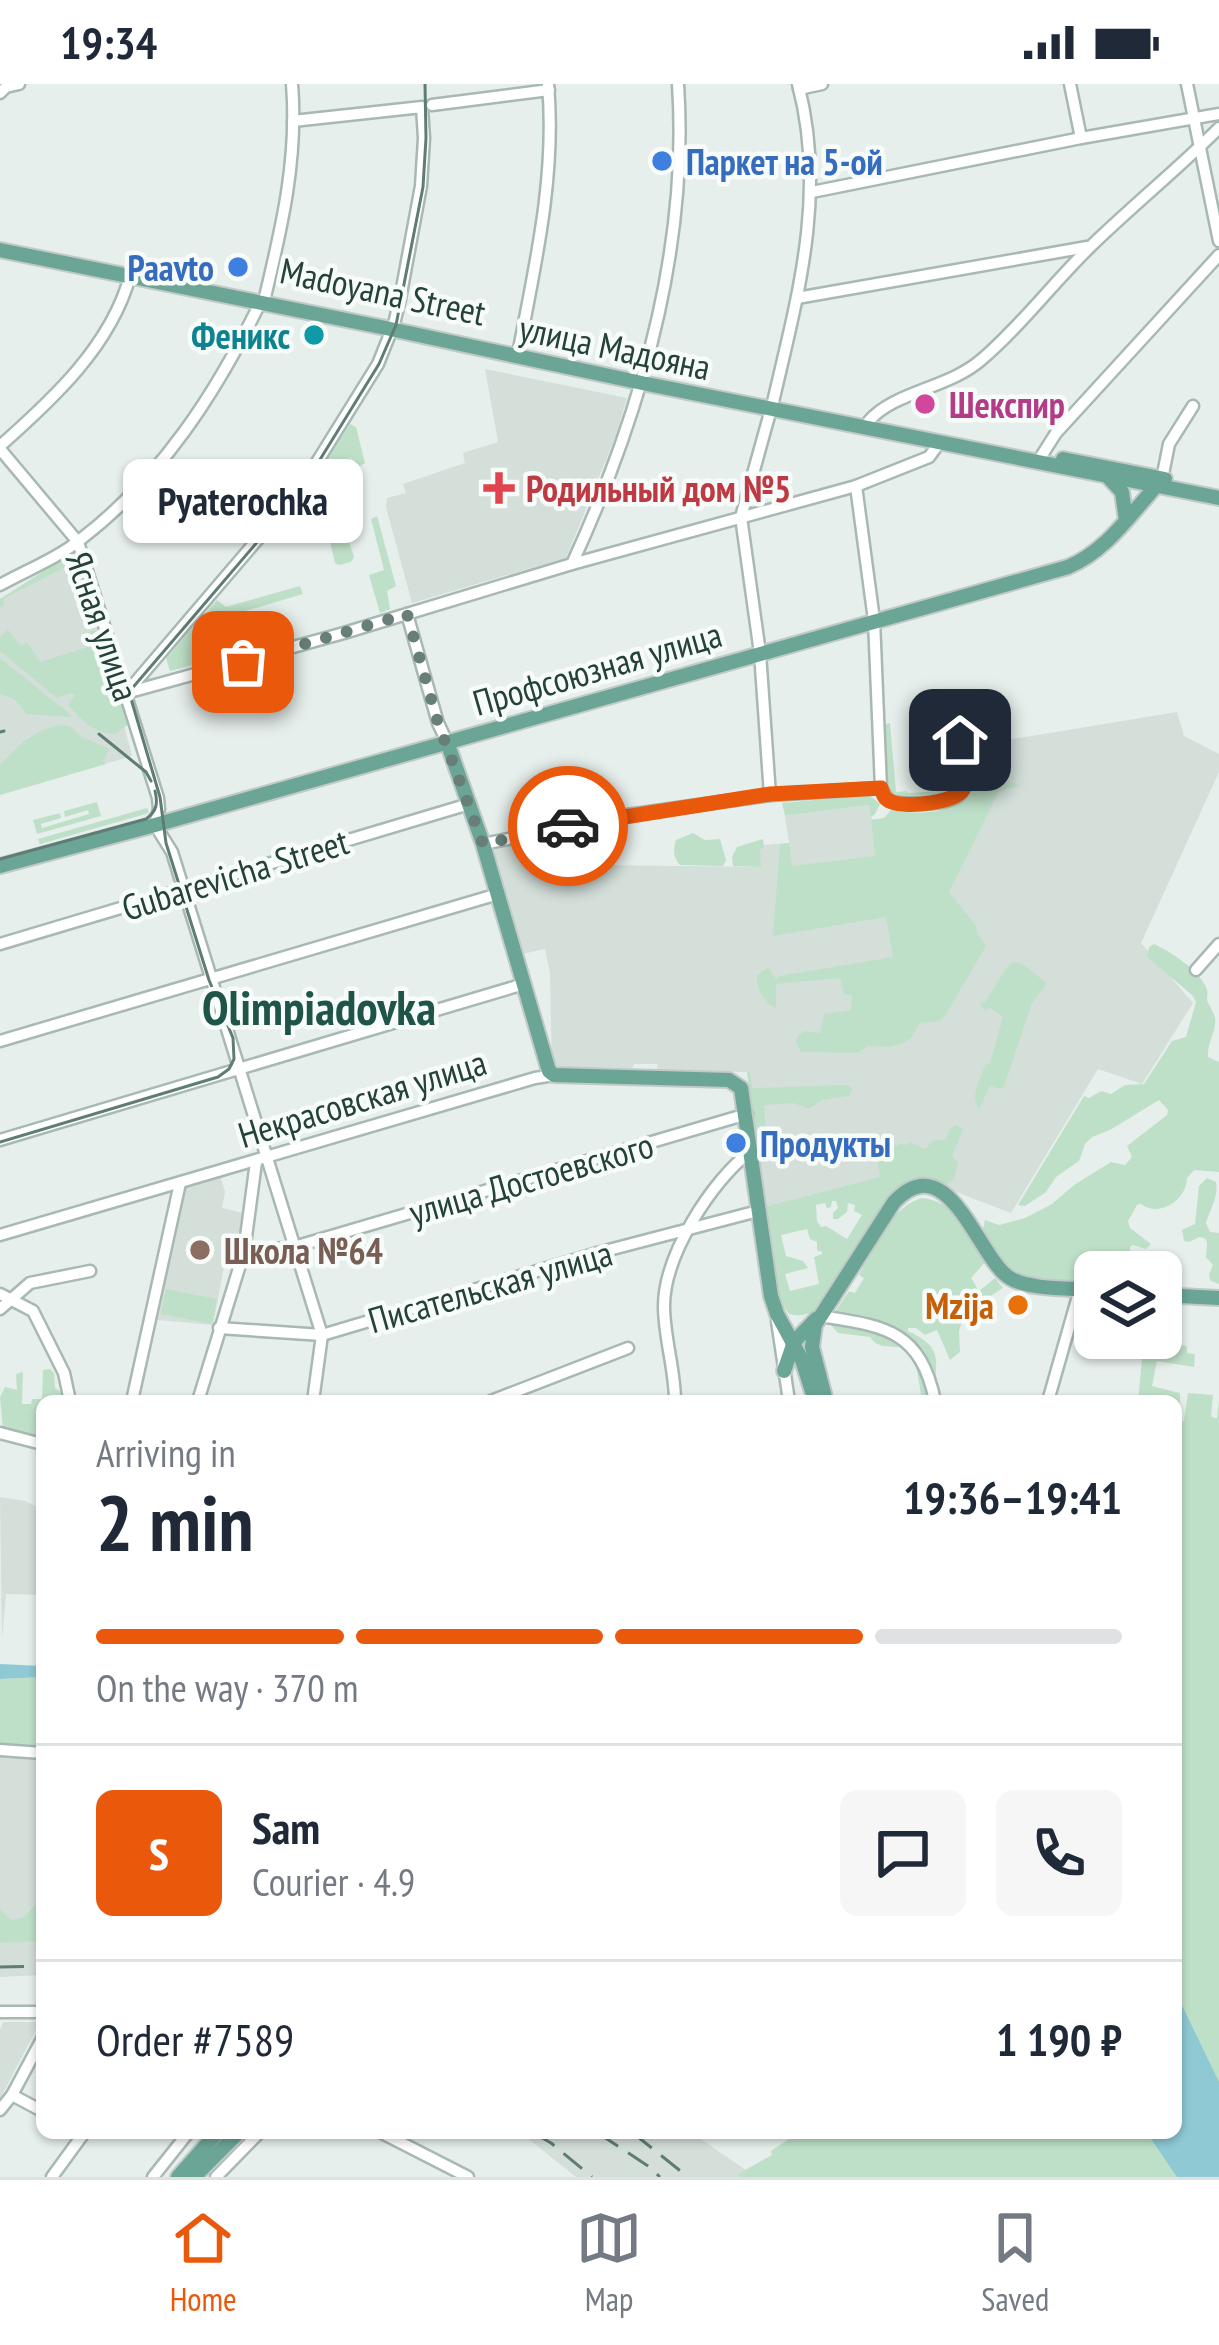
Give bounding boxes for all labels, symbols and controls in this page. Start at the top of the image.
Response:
text: 19:34 [60,13,157,71]
place label: Паркет на 5-ой [686,138,883,185]
marker: Паркет на 5-ой [649,148,675,174]
place label: Paavto [128,244,214,291]
street label: Madoyana Street [276,246,490,336]
marker: Paavto [225,254,251,280]
street label: улица Мадояна [515,304,715,390]
place label: Феникс [191,312,290,359]
marker: Феникс [301,322,327,348]
place label: Шекспир [949,381,1065,428]
marker: Шекспир [912,391,938,417]
callout: Pyaterochka [123,458,363,542]
place label: Родильный дом №5 [526,465,791,512]
marker: Родильный дом №5 [483,472,515,504]
text: Pyaterochka [158,475,328,526]
street label: Ясная улица [56,545,150,707]
street label: Профсоюзная улица [467,610,727,726]
pin [192,611,294,713]
icon: bag [210,629,276,695]
pin [909,689,1011,791]
icon: home [927,707,993,773]
courier [508,766,628,886]
icon: car [535,793,601,859]
street label: Gubarevicha Street [116,817,354,931]
district label: Olimpiadovka [202,976,436,1038]
street label: Некрасовская улица [232,1038,492,1158]
place label: Продукты [760,1120,891,1167]
street label: улица Достоевского [404,1121,658,1235]
marker: Продукты [723,1130,749,1156]
place label: Школа №64 [224,1227,383,1274]
street label: Писательская улица [363,1229,617,1343]
marker: Школа №64 [187,1237,213,1263]
map controls [1074,1251,1182,1359]
button: layers [1074,1251,1182,1359]
place label: Mzija [925,1282,994,1329]
marker: Mzija [1005,1292,1031,1318]
text: Arriving in [96,1427,236,1478]
text: 19:36–19:41 [903,1468,1122,1526]
text: 2 min [96,1472,254,1573]
text: On the way · 370 m [96,1662,358,1713]
button: chat [840,1790,966,1916]
button: phone [996,1790,1122,1916]
text: Sam [252,1798,320,1856]
text: S [149,1824,169,1882]
text: Courier · 4.9 [252,1856,415,1907]
text: Order #7589 [96,2010,294,2068]
text: 1 190 ₽ [996,2010,1122,2068]
tab: Home [170,2205,237,2320]
tab: Map [576,2205,642,2320]
tab: Saved [981,2205,1049,2320]

